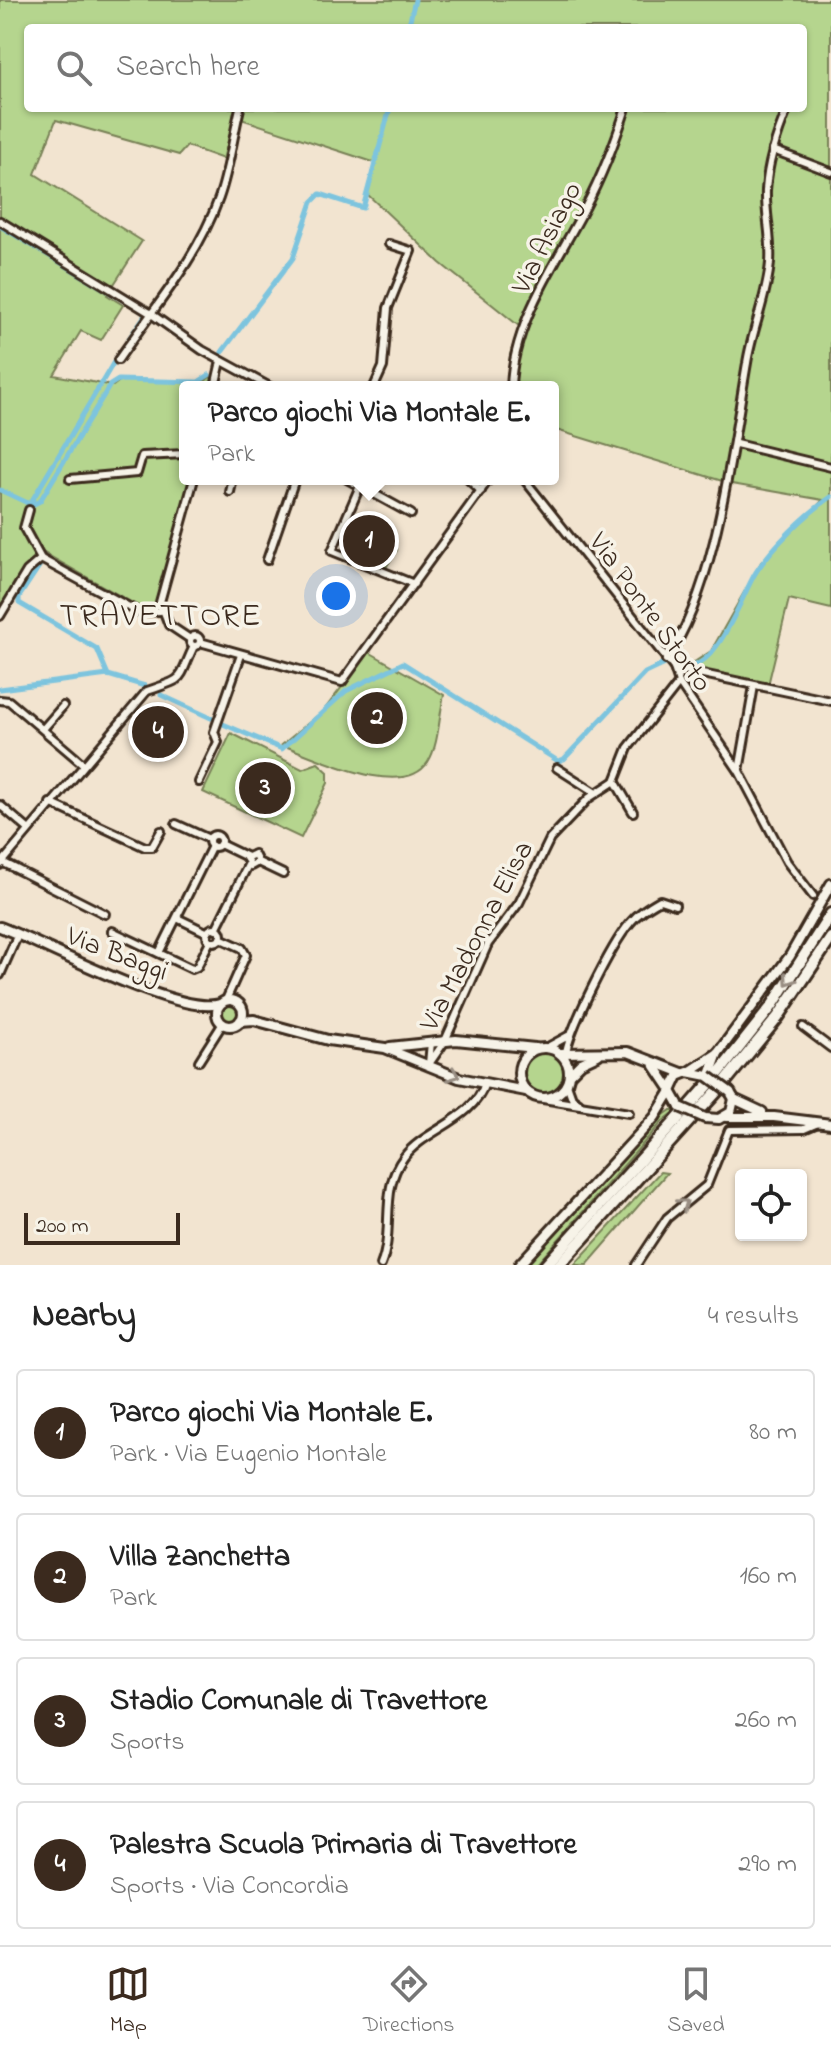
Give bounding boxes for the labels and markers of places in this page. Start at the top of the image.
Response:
pin: 1 [343,511,395,571]
pin: 2 [351,688,403,748]
pin: 4 [132,702,184,762]
pin: 3 [239,758,291,818]

